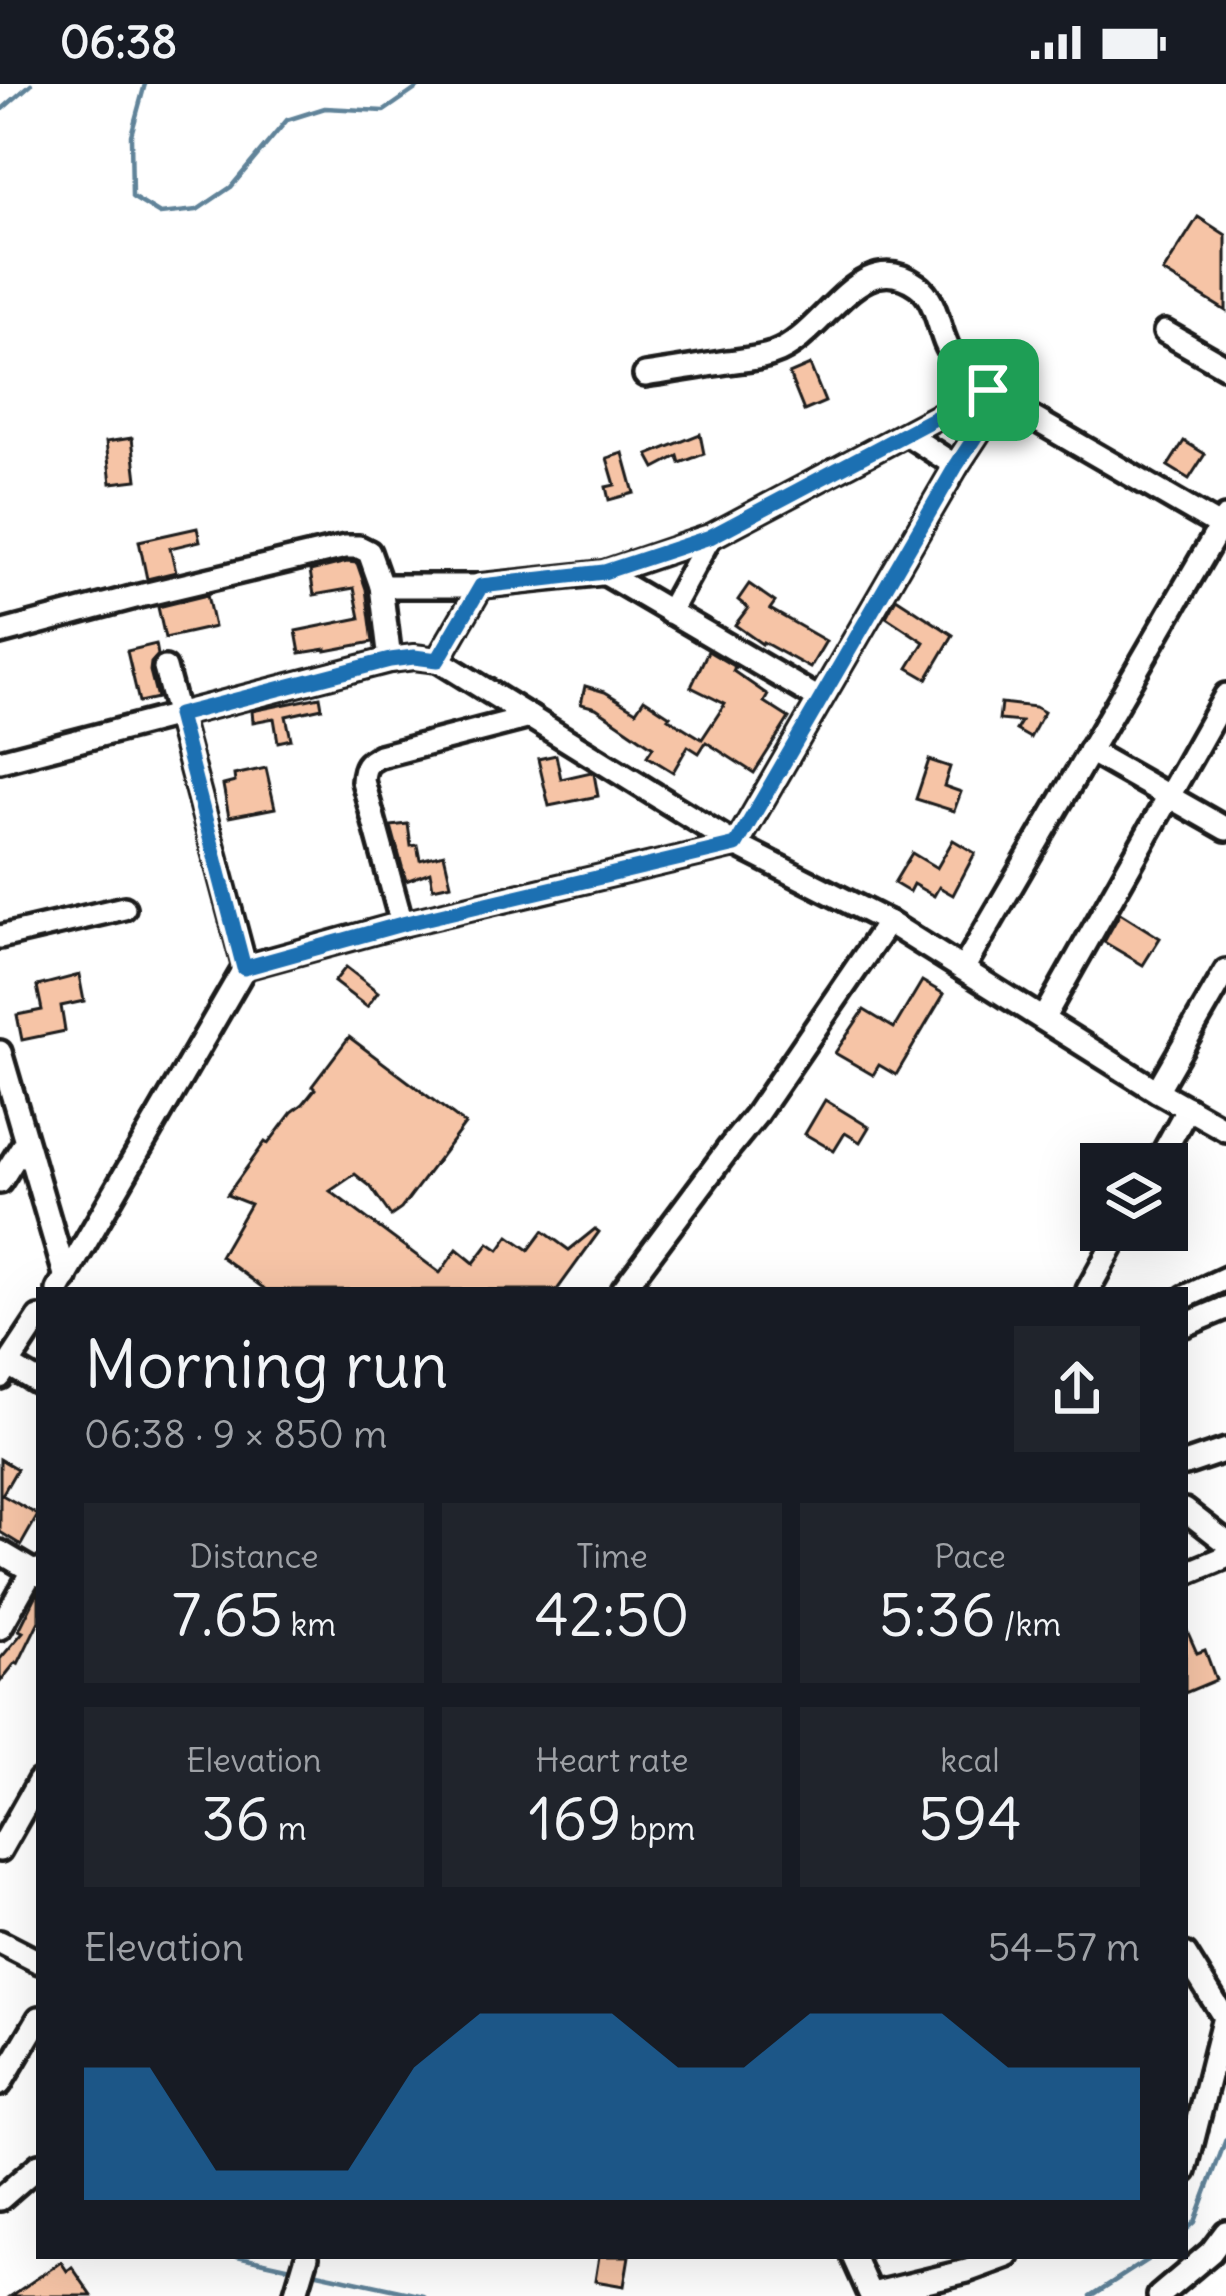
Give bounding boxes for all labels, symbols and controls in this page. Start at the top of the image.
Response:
text: 06:38 [60,14,177,70]
pin [937,339,1039,441]
icon: arrive [955,357,1021,423]
map controls [1080,1143,1188,1251]
button: layers [1080,1143,1188,1251]
text: Morning run [84,1323,448,1406]
button: share [1014,1326,1140,1452]
text: 06:38 · 9 × 850 m [84,1410,388,1459]
text: Distance [190,1535,318,1577]
text: Time [576,1535,648,1577]
text: Pace [934,1535,1006,1577]
text: 7.65 [172,1577,283,1652]
text: 42:50 [534,1577,690,1652]
text: 5:36 [879,1577,996,1652]
text: km [283,1603,336,1645]
text: /km [996,1603,1061,1645]
text: Elevation [186,1739,322,1781]
text: Heart rate [535,1739,689,1781]
text: kcal [940,1739,1000,1781]
text: 36 [201,1781,270,1856]
text: 169 [529,1781,622,1856]
text: 594 [918,1781,1022,1856]
text: m [270,1807,307,1849]
text: bpm [622,1807,695,1849]
text: Elevation [84,1923,244,1972]
text: 54–57 m [988,1923,1140,1972]

